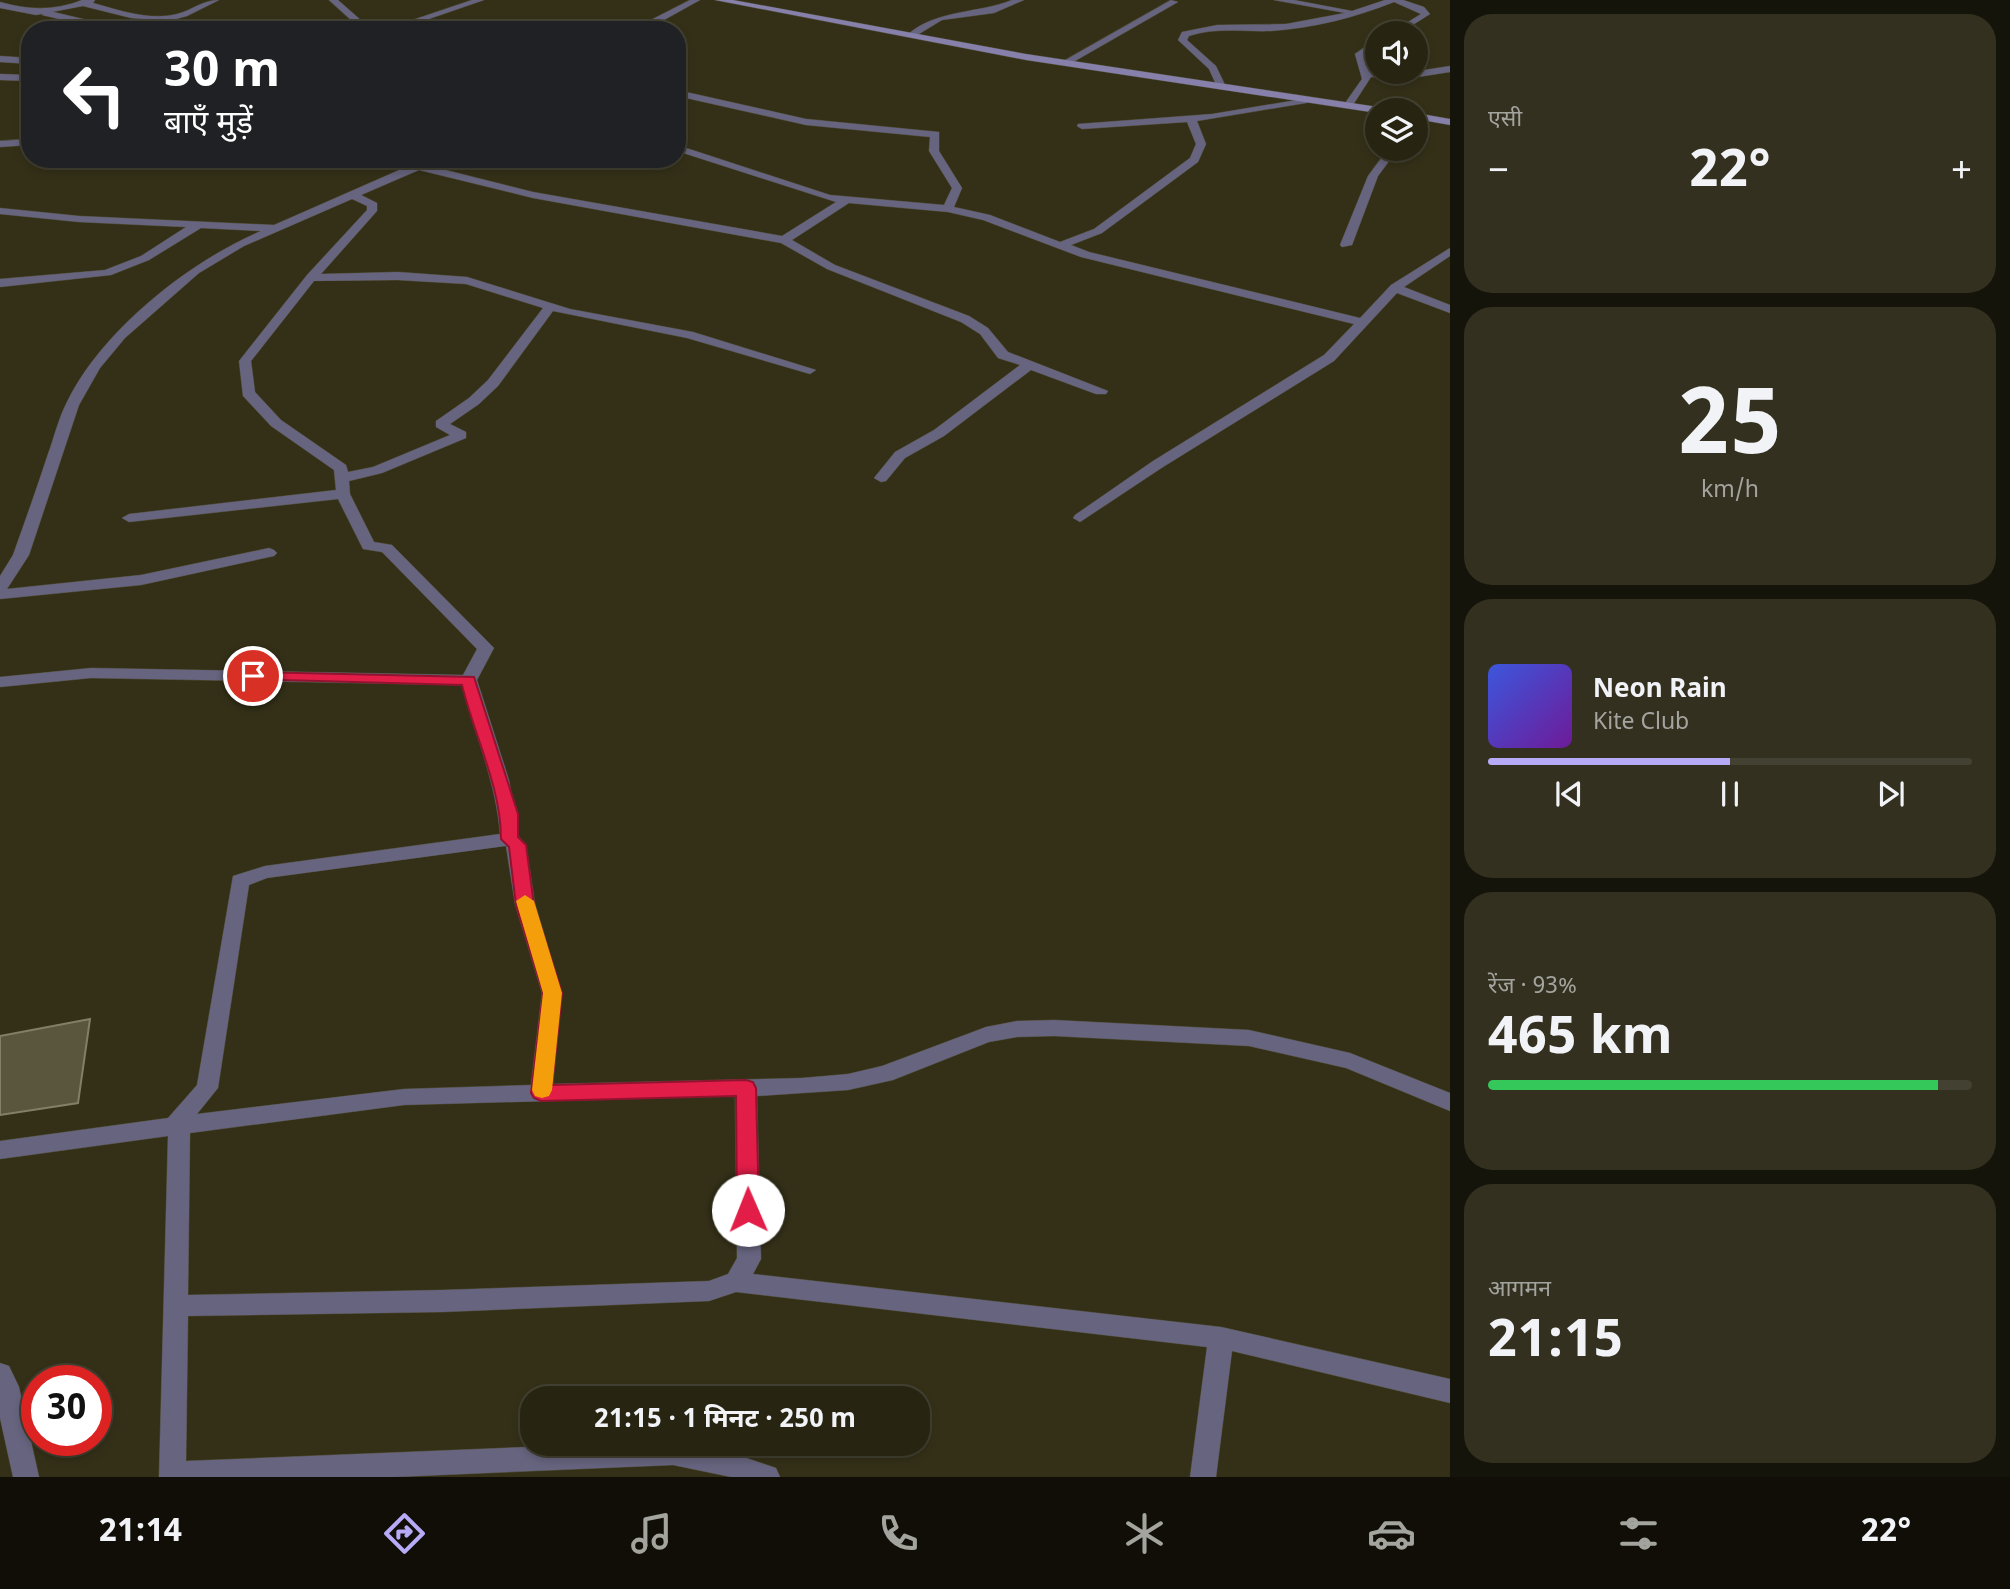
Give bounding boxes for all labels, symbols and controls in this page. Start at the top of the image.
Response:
map controls [1365,21,1428,161]
button: sound [1365,21,1428,84]
text: 30 m [164,42,280,106]
icon: left [49,49,140,140]
button: layers [1365,98,1428,161]
text: बाएँ मुड़ें [164,104,253,146]
text: एसी [1488,105,1522,135]
text: 22° [1689,139,1771,207]
text: − [1488,148,1509,198]
text: + [1951,148,1972,198]
text: 25 [1678,371,1782,490]
text: km/h [1701,476,1759,506]
pin [223,646,283,706]
icon: arrive [234,657,272,695]
text: Neon Rain [1593,674,1727,708]
text: Kite Club [1593,708,1689,738]
icon: previous [1550,775,1588,813]
icon: pause [1711,775,1749,813]
icon: next [1872,775,1910,813]
text: रेंज · 93% [1488,972,1577,1002]
text: 465 km [1488,1006,1672,1074]
position arrow [711,1173,785,1247]
text: आगमन [1488,1275,1551,1305]
text: 21:15 [1488,1309,1623,1377]
speed limit sign: 30 [21,1365,112,1456]
text: 21:15 · 1 मिनट · 250 m [594,1404,856,1438]
icon: directions [380,1509,429,1558]
icon: music [627,1509,676,1558]
icon: phone [874,1509,923,1558]
icon: climate [1120,1509,1169,1558]
icon: car [1367,1509,1416,1558]
icon: filters [1614,1509,1663,1558]
text: 21:14 [99,1512,182,1554]
text: 22° [1861,1512,1911,1554]

